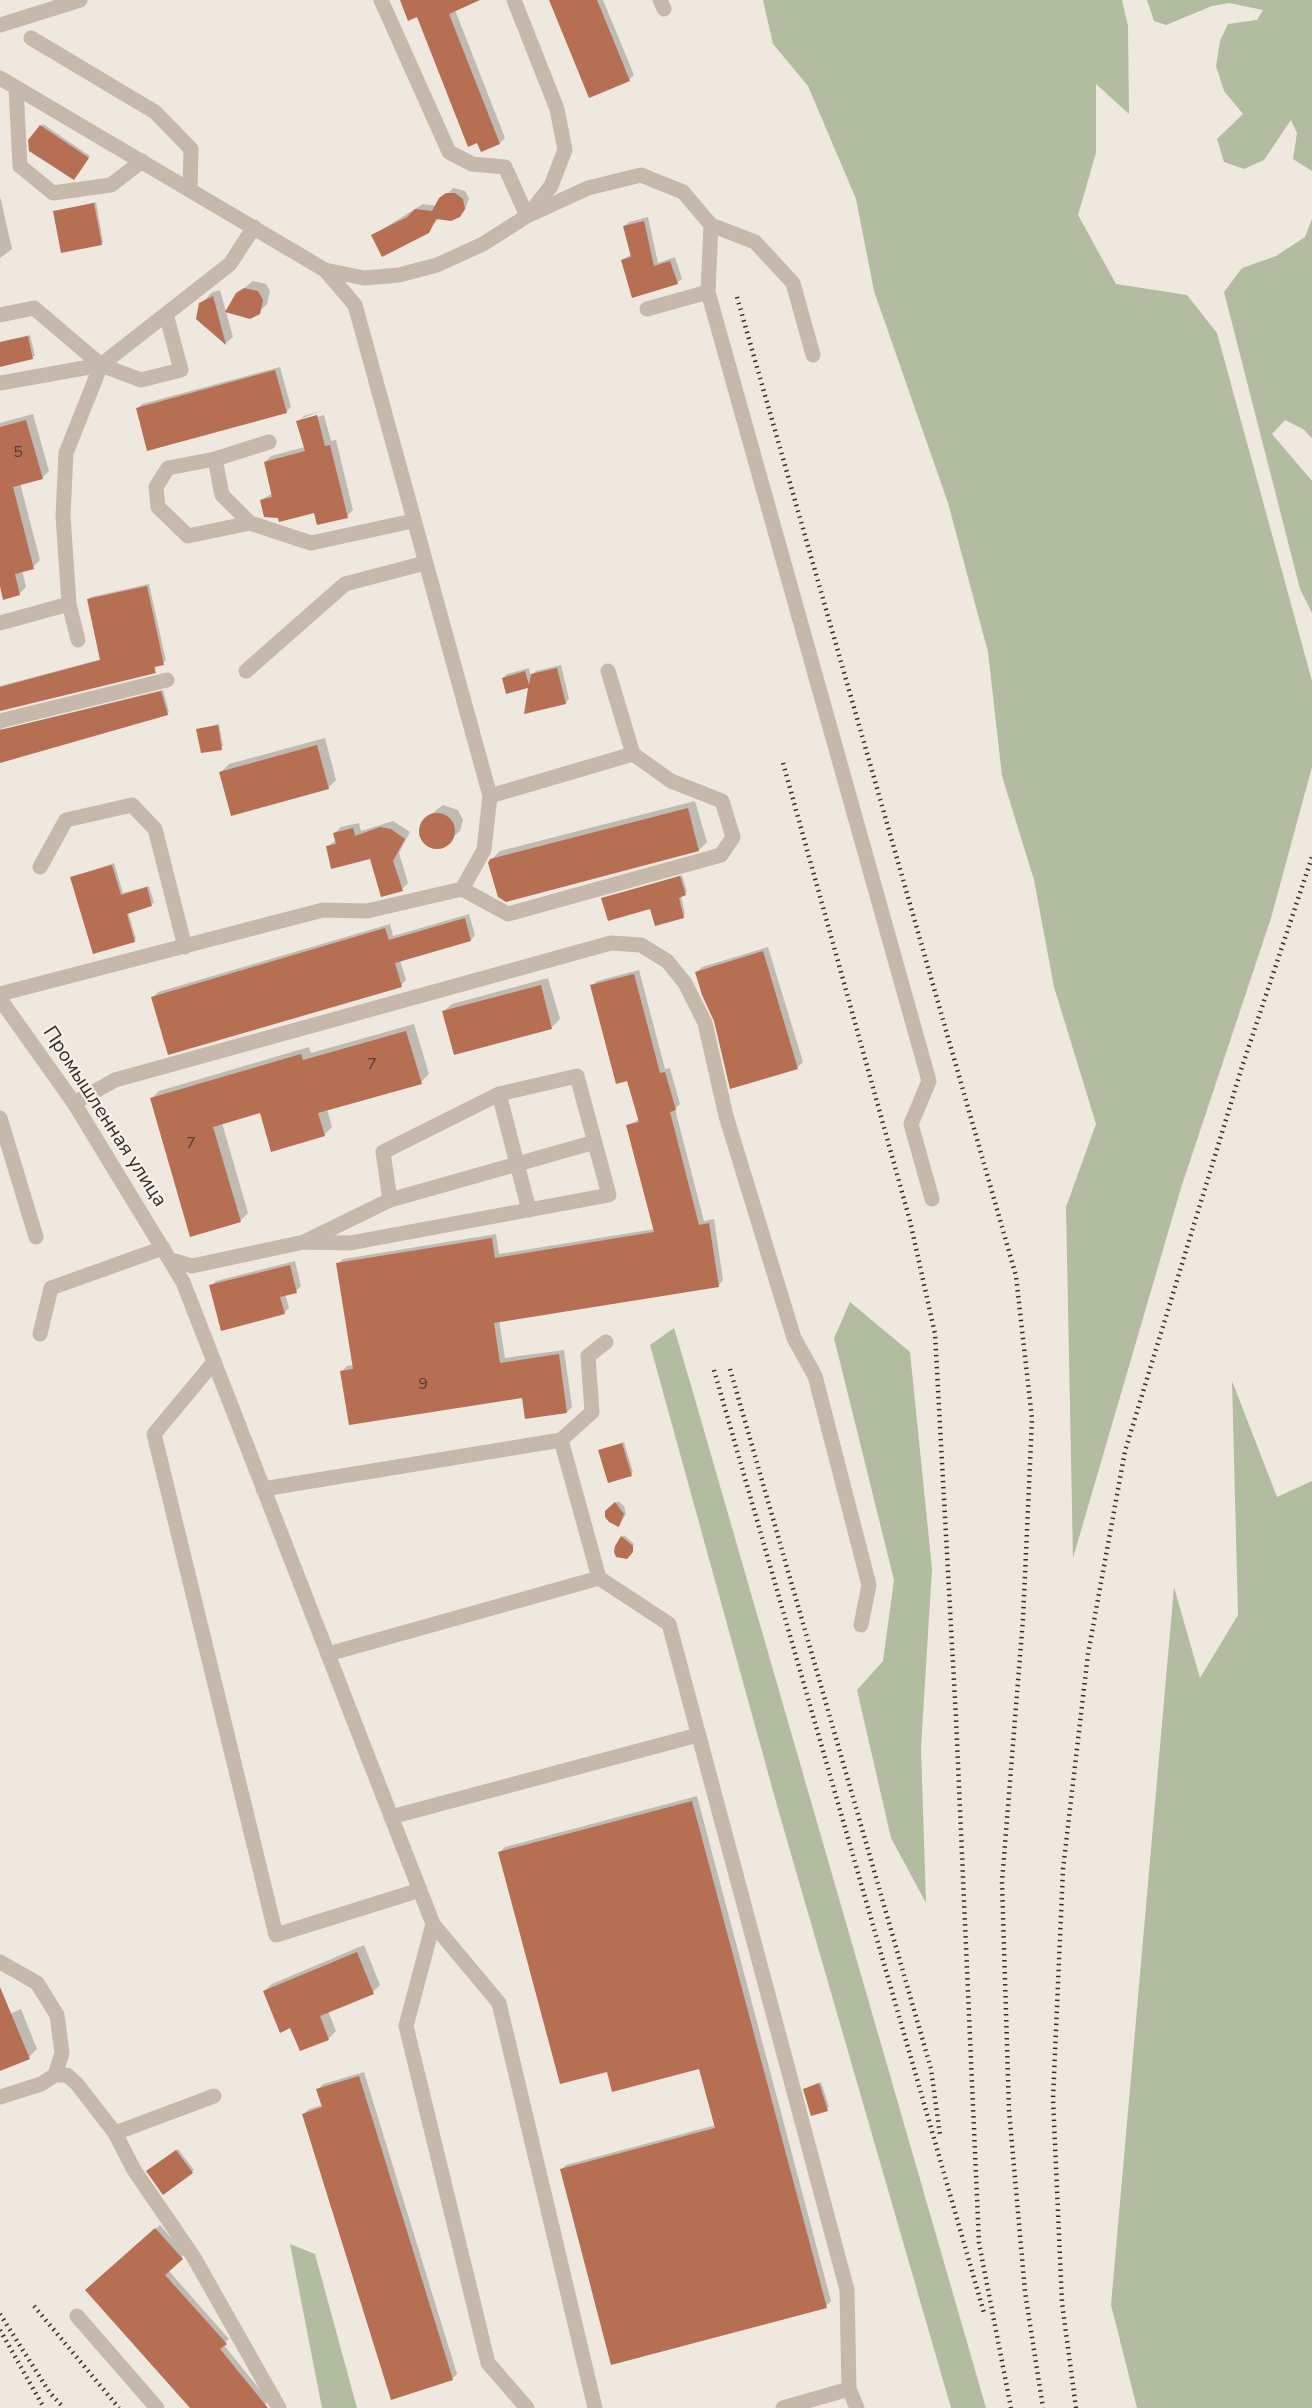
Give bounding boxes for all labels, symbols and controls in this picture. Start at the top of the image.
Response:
house number: 5 [13,443,23,463]
street label: Промышленная улица [37,1022,171,1212]
house number: 7 [367,1055,377,1075]
house number: 7 [186,1134,196,1154]
house number: 9 [418,1375,428,1395]

